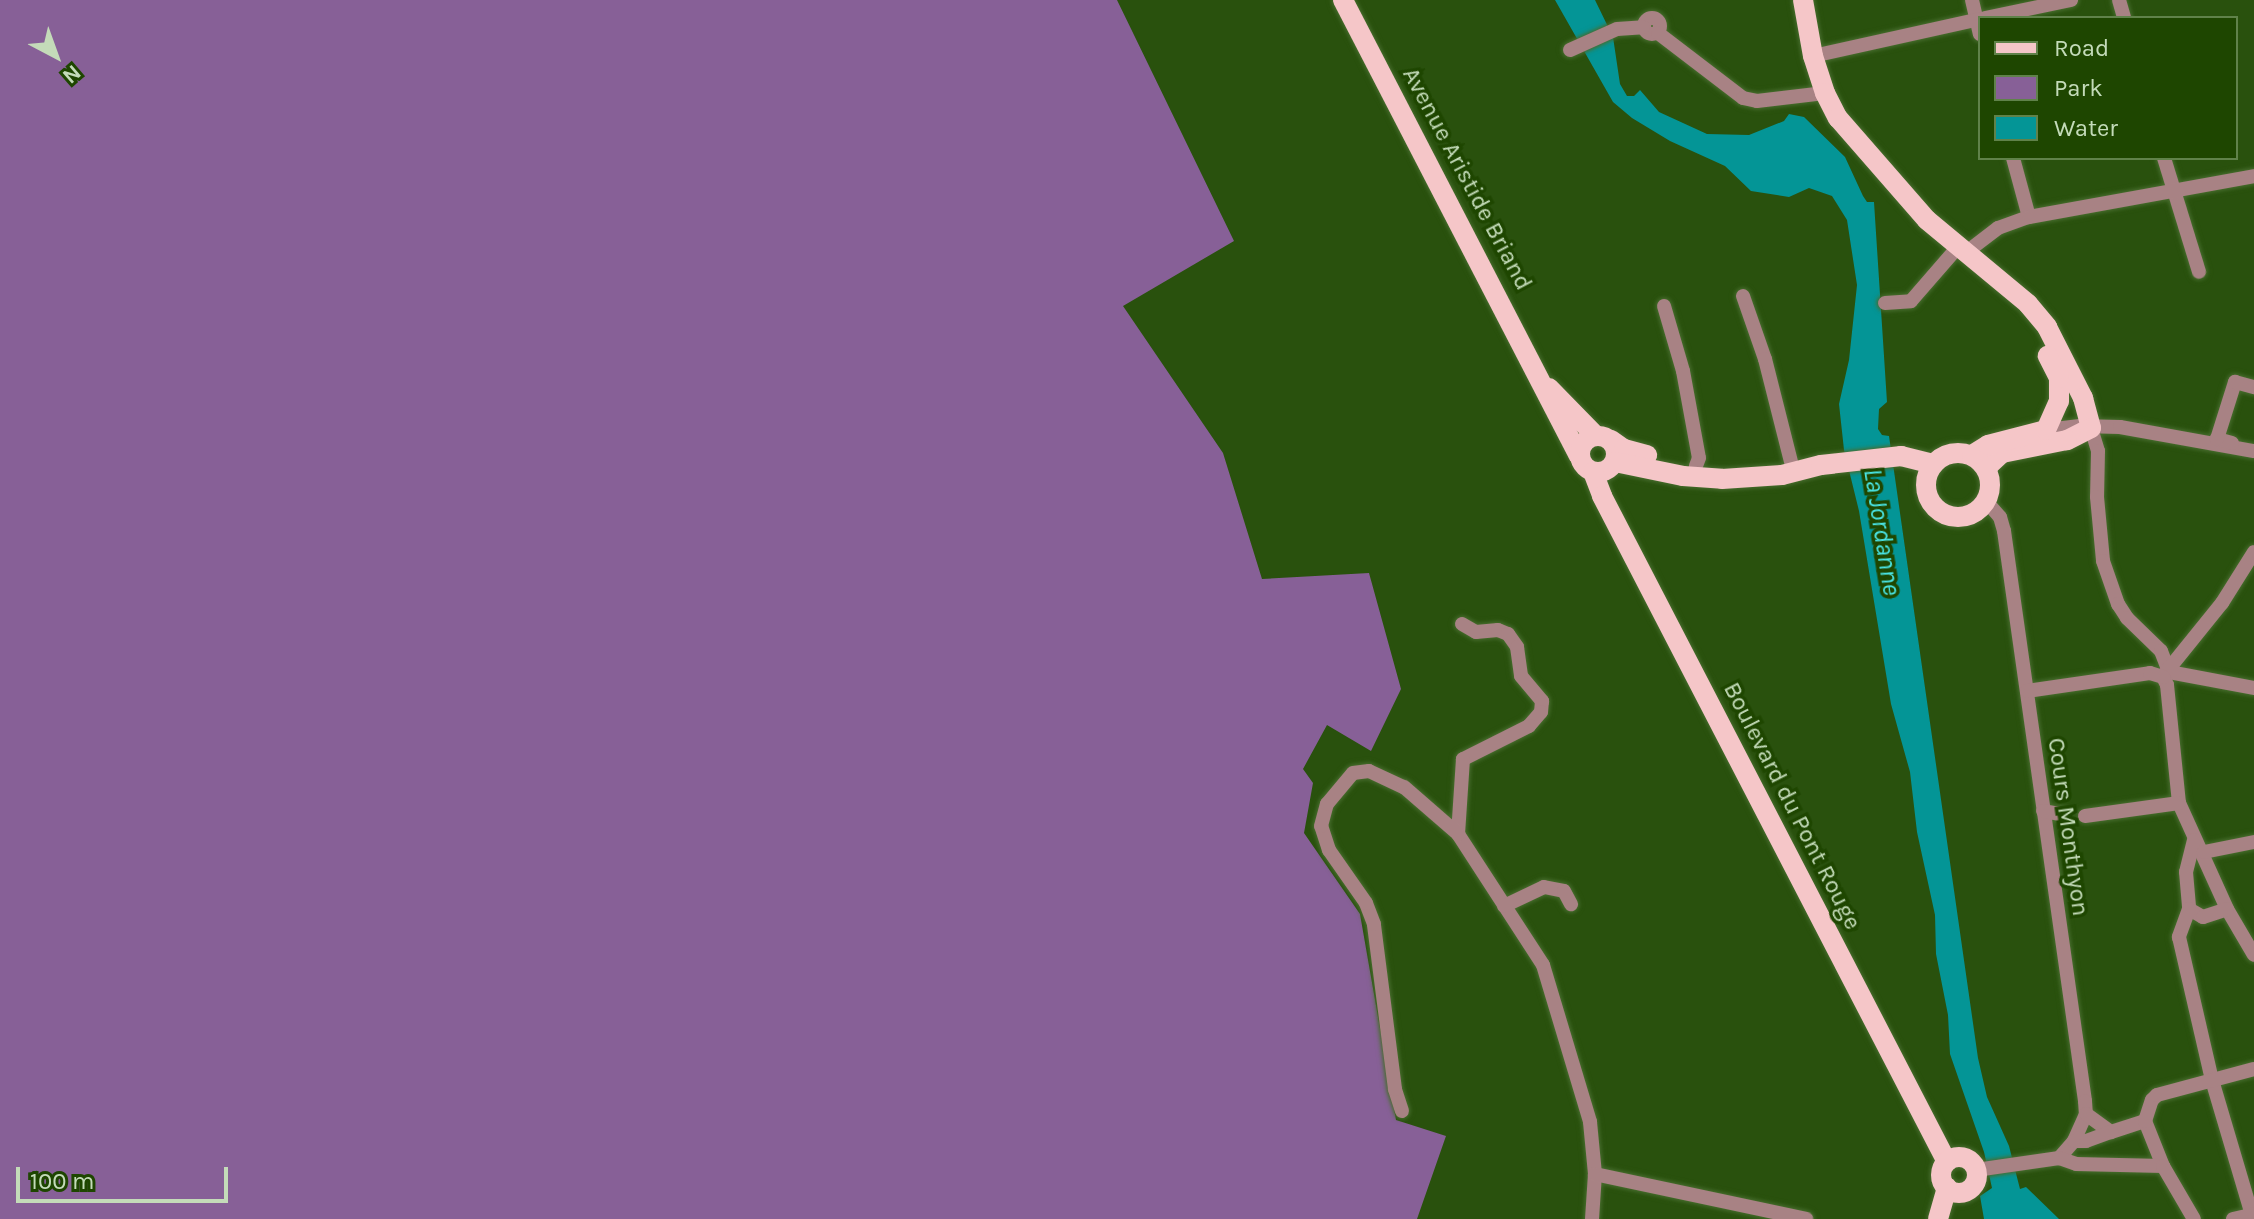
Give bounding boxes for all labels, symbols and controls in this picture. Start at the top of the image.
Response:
north arrow [16,16,96,96]
legend [1978,16,2238,160]
text: Road [2054,34,2109,62]
text: N [57,59,86,89]
street label: Avenue Aristide Briand [1396,63,1538,295]
text: Park [2054,74,2103,102]
text: Water [2054,114,2118,142]
water label: La Jordanne [1857,466,1907,598]
street label: Boulevard du Pont Rouge [1717,678,1867,934]
street label: Cours Monthyon [2041,736,2095,918]
scale bar [20,1151,232,1201]
text: 100 m [30,1167,95,1195]

